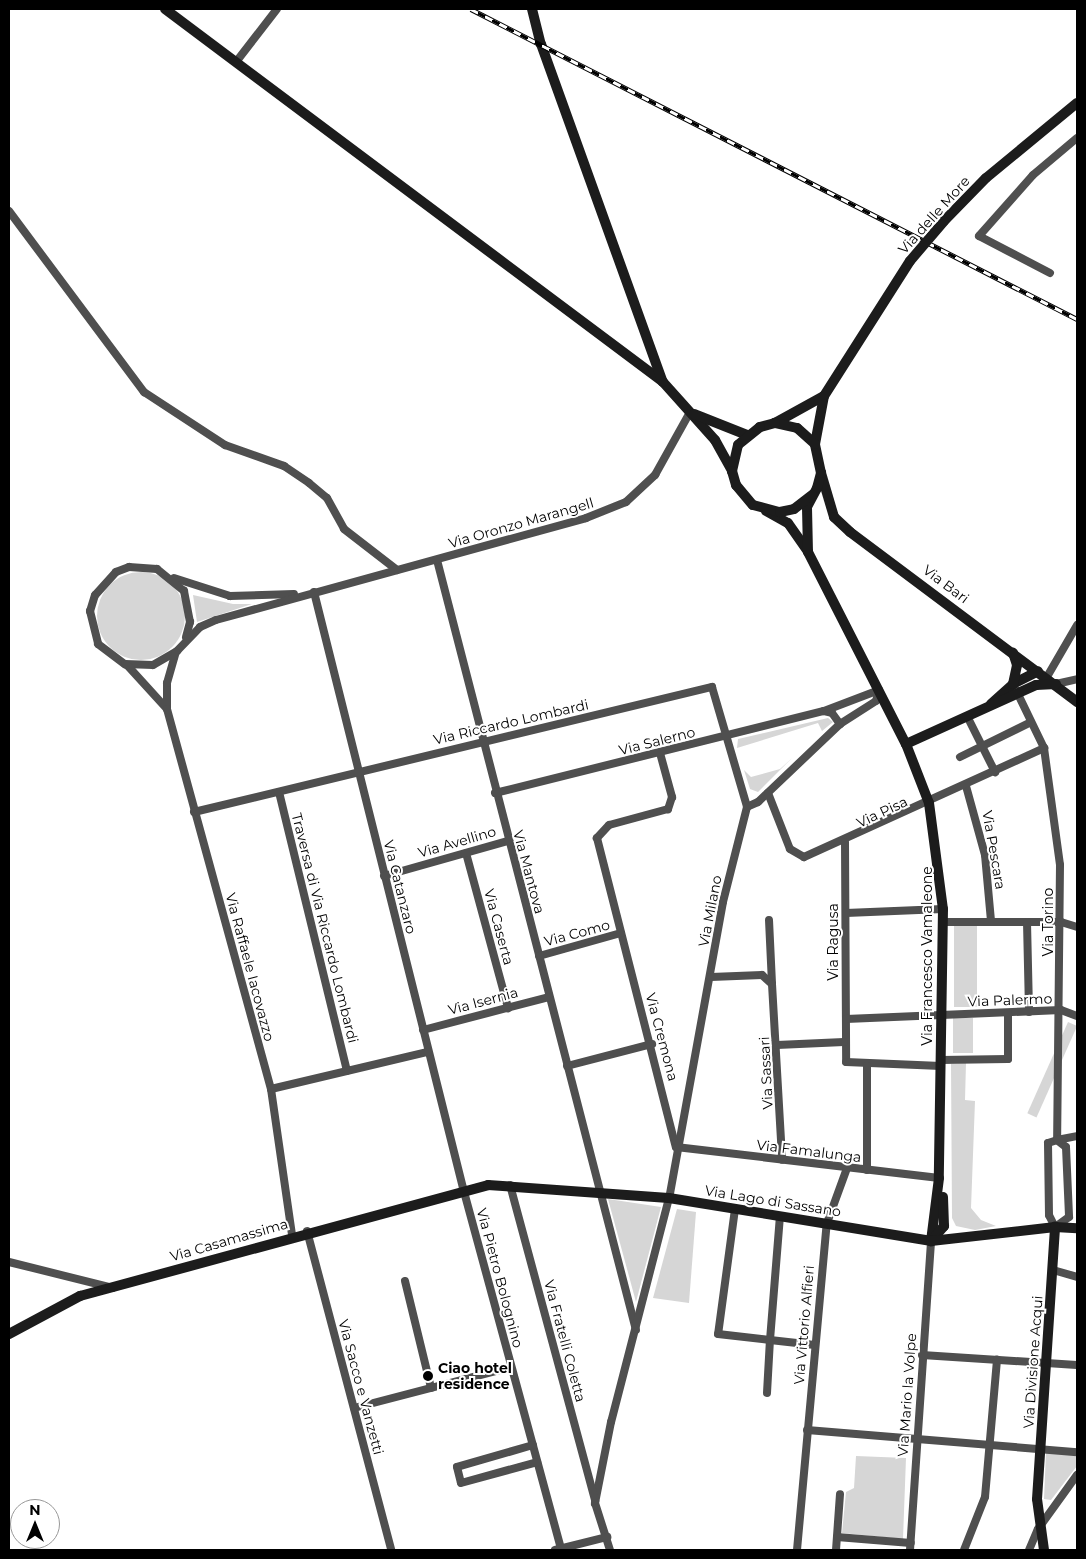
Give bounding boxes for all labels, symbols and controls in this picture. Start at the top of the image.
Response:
street label: Via delle More [895,173,973,257]
street label: Via Oronzo Marangell [447,494,595,552]
street label: Via Bari [920,561,972,607]
street label: Via Riccardo Lombardi [432,696,590,748]
street label: Via Salerno [617,723,697,759]
street label: Via Pisa [854,793,910,831]
street label: Via Pescara [979,809,1009,891]
street label: Traversa di Via Riccardo Lombardi [288,811,362,1045]
street label: Via Avellino [416,823,498,861]
street label: Via Mantova [510,828,548,916]
street label: Via Catanzaro [380,838,420,936]
street label: Via Francesco Vamaleone [919,866,935,1046]
street label: Via Milano [695,874,725,948]
street label: Via Caserta [481,887,517,967]
street label: Via Torino [1040,888,1056,956]
street label: Via Raffaele Iacovazzo [222,891,278,1043]
street label: Via Ragusa [825,903,841,981]
street label: Via Como [542,916,612,950]
street label: Via Isernia [446,984,520,1018]
street label: Via Palermo [967,990,1053,1010]
street label: Via Cremona [642,991,682,1083]
street label: Via Sassari [756,1036,776,1110]
street label: Via Famalunga [756,1136,862,1166]
street label: Via Lago di Sassano [704,1182,842,1220]
street label: Via Pietro Bolognino [473,1206,527,1350]
street label: Via Casamassima [168,1215,290,1265]
street label: Via Vittorio Alfieri [790,1265,818,1385]
street label: Via Fratelli Coletta [541,1278,589,1404]
street label: Via Divisione Acqui [1020,1295,1046,1429]
street label: Via Sacco e Vanzetti [335,1318,387,1456]
street label: Via Mario la Volpe [894,1333,920,1457]
place label: Ciao hotel residence [438,1360,512,1392]
marker: Ciao hotel residence [422,1370,434,1382]
north arrow [10,1499,60,1549]
text: N [29,1501,41,1519]

